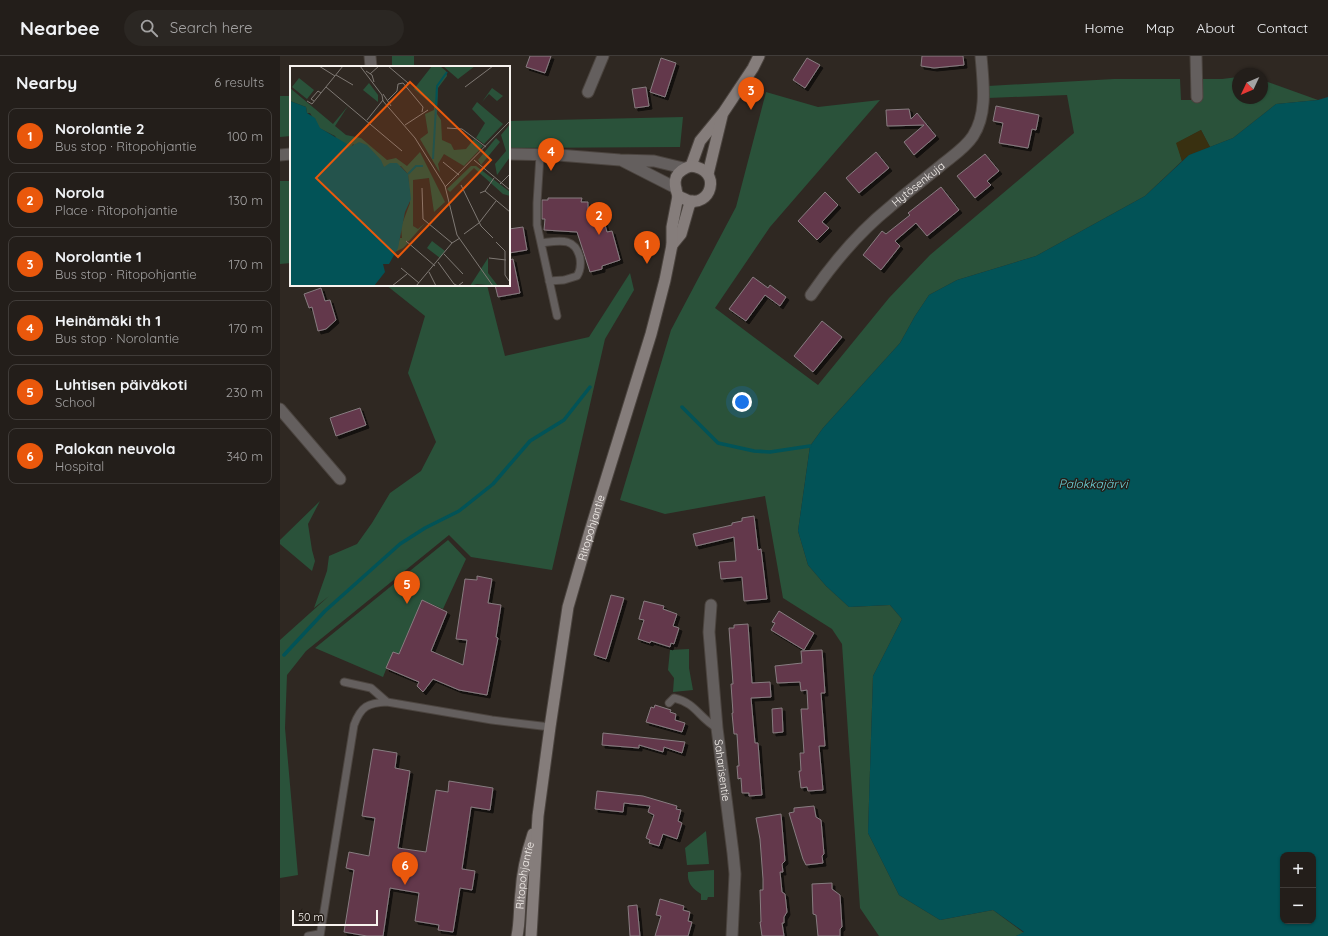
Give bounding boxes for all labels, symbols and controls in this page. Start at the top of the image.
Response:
search box [124,10,404,46]
text: Nearbee [20,16,100,40]
icon: search [138,17,160,39]
text: Search here [170,18,253,37]
text: Home [1085,19,1124,37]
text: Map [1146,19,1174,37]
text: About [1196,19,1235,37]
text: Contact [1257,19,1308,37]
inset map [290,66,510,286]
north arrow [1232,68,1268,104]
text: Nearby [16,72,77,93]
text: 6 results [214,74,264,90]
pin: 3 [738,77,764,110]
text: Norolantie 2 [55,119,145,138]
text: 1 [27,128,33,144]
text: 100 m [227,128,263,144]
text: Bus stop · Ritopohjantie [55,138,197,154]
pin: 4 [538,138,564,171]
street label: Hytösenkuja [889,158,947,210]
text: Norola [55,183,104,202]
text: 2 [26,192,34,208]
text: 130 m [228,192,263,208]
text: Place · Ritopohjantie [55,202,178,218]
pin: 2 [586,202,612,235]
pin: 1 [634,231,660,264]
text: Norolantie 1 [55,247,142,266]
text: 3 [27,256,33,272]
text: 170 m [228,256,263,272]
text: Bus stop · Ritopohjantie [55,266,197,282]
text: Heinämäki th 1 [55,311,161,330]
text: 4 [26,320,34,336]
text: 170 m [228,320,263,336]
text: Bus stop · Norolantie [55,330,179,346]
text: Luhtisen päiväkoti [55,375,187,394]
text: 5 [26,384,34,400]
text: 230 m [226,384,263,400]
your location [732,392,752,412]
text: School [55,394,95,410]
text: Palokan neuvola [55,439,175,458]
text: 6 [26,448,34,464]
text: 340 m [226,448,263,464]
text: Hospital [55,458,104,474]
water label: Palokkajärvi [1059,476,1129,491]
street label: Ritopohjantie [575,493,608,562]
pin: 5 [394,571,420,604]
street label: Saharisentie [711,738,733,802]
street label: Ritopohjantie [513,840,537,910]
pin: 6 [392,852,418,885]
map controls [1280,852,1316,924]
button: + [1280,852,1316,888]
button: − [1280,888,1316,924]
scale bar [292,908,378,927]
text: 50 m [298,910,324,924]

